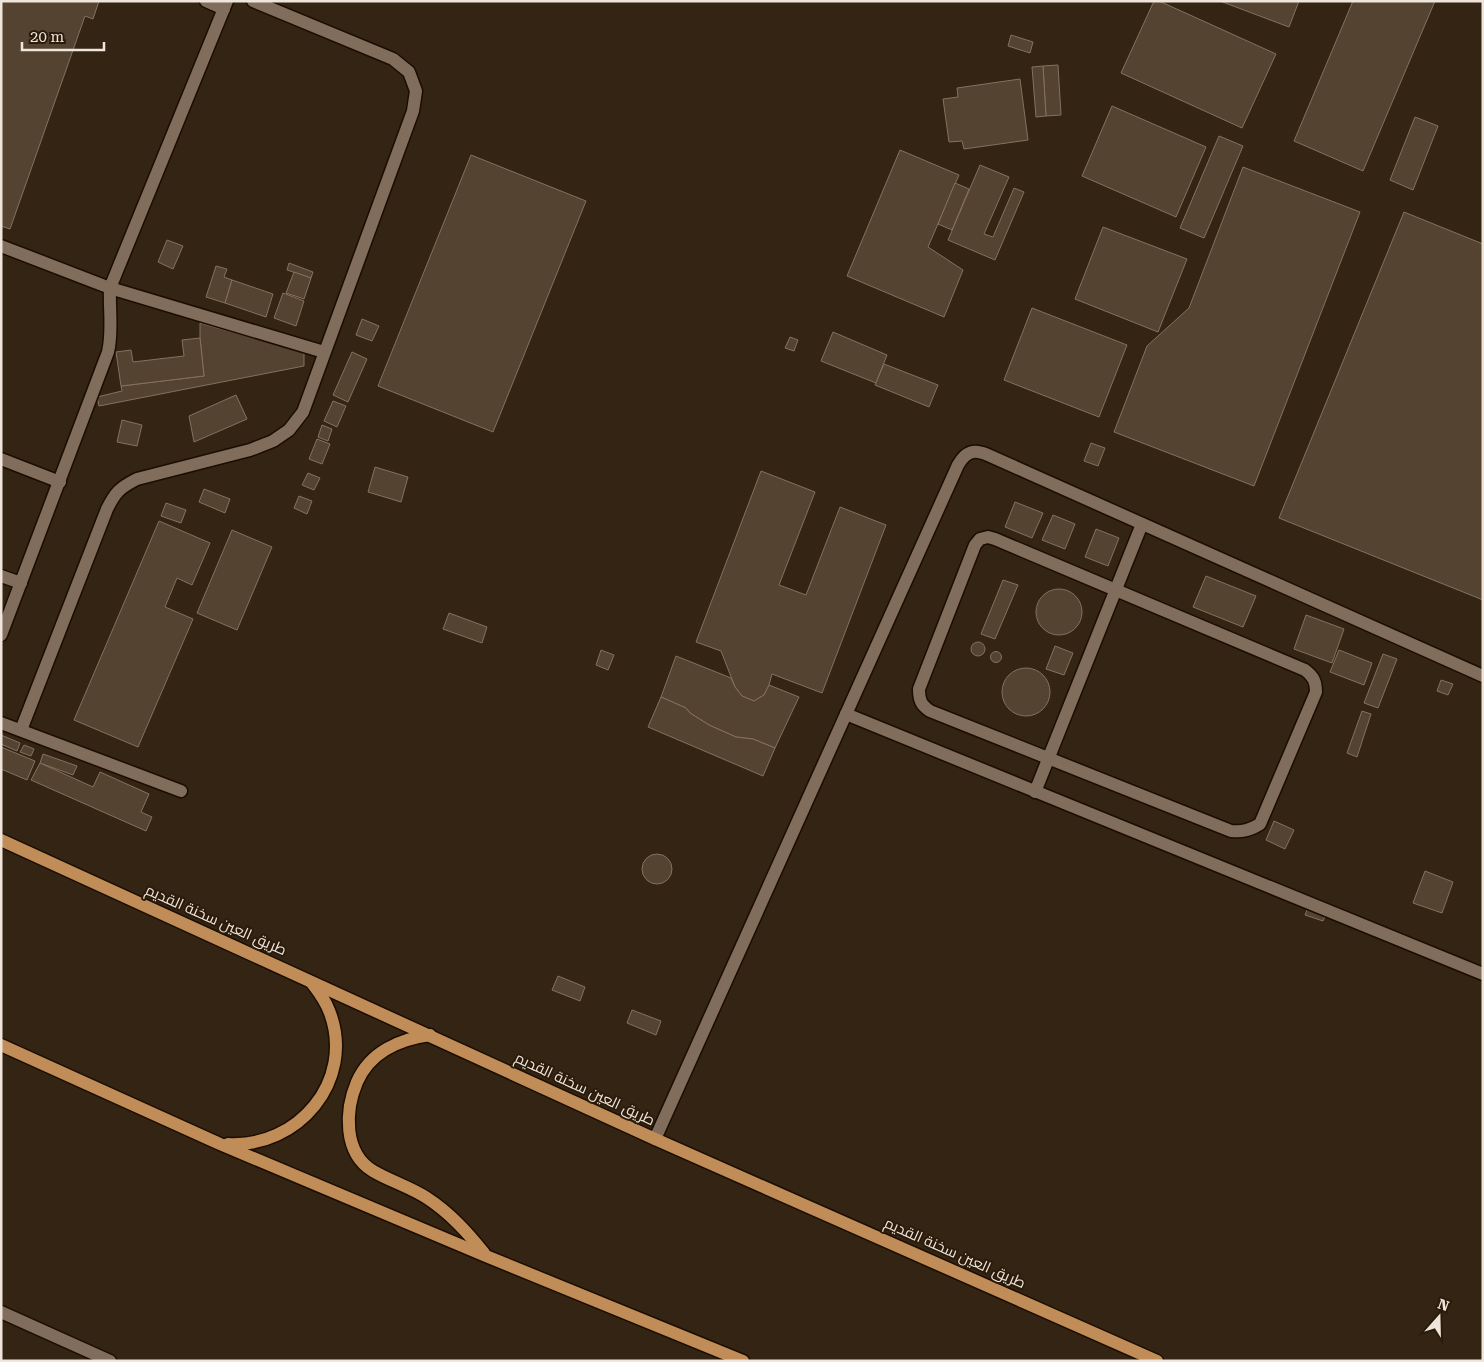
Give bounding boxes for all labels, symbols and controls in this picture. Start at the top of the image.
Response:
scale bar [22,20,105,52]
text: 20 m [30,28,65,46]
street label: طريق العين سخنة القديم [142,881,289,960]
street label: طريق العين سخنة القديم [512,1049,658,1130]
street label: طريق العين سخنة القديم [881,1214,1028,1293]
north arrow [1414,1292,1464,1342]
text: N [1436,1295,1451,1314]

